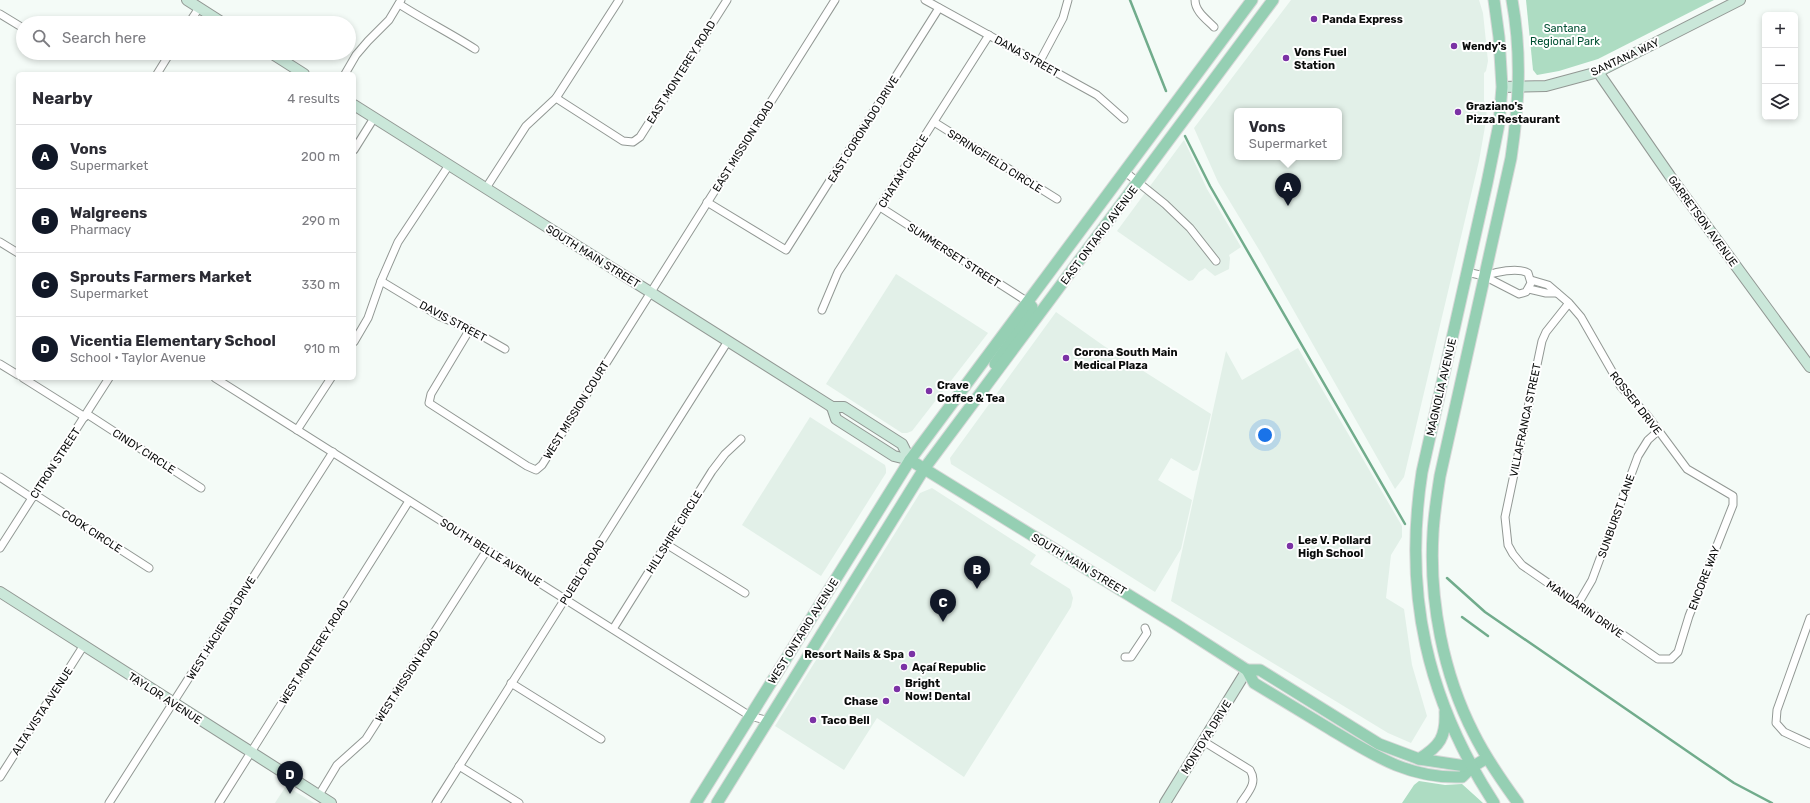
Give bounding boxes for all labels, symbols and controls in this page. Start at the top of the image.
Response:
map controls [1762,12,1798,120]
button: + [1762,12,1798,48]
place label: Panda Express [1322,13,1403,26]
marker: Panda Express [1309,14,1319,24]
search box [16,16,356,60]
street label: EAST MONTEREY ROAD [644,18,719,126]
park label: Santana Regional Park [1530,22,1600,48]
icon: search [30,27,52,49]
text: Search here [62,29,146,47]
street label: DANA STREET [992,33,1062,80]
street label: SANTANA WAY [1589,36,1662,79]
place label: Wendy's [1462,40,1507,53]
marker: Wendy's [1449,41,1459,51]
place label: Vons Fuel Station [1294,46,1347,72]
button: − [1762,48,1798,84]
marker: Vons Fuel Station [1281,53,1291,63]
street label: EAST CORONADO DRIVE [825,73,902,185]
button: layers [1762,84,1798,120]
text: Nearby [32,88,93,108]
text: 4 results [287,91,340,106]
street label: EAST MISSION ROAD [710,98,777,194]
place label: Graziano's Pizza Restaurant [1466,100,1560,126]
marker: Graziano's Pizza Restaurant [1453,107,1463,117]
popup [1234,108,1342,160]
text: Vons [1249,118,1286,136]
street label: SPRINGFIELD CIRCLE [945,127,1045,196]
street label: CHATAM CIRCLE [876,132,931,210]
text: Supermarket [1249,136,1327,151]
text: Vons [70,140,107,158]
text: A [40,149,50,164]
text: 200 m [301,149,340,164]
text: Supermarket [70,158,148,173]
pin: A [1275,173,1301,206]
street label: GARRETSON AVENUE [1665,173,1740,270]
street label: EAST ONTARIO AVENUE [1058,183,1141,287]
text: Walgreens [70,204,147,222]
text: B [40,213,50,228]
text: 290 m [302,213,340,228]
street label: SUMMERSET STREET [905,220,1003,291]
text: Pharmacy [70,222,131,237]
street label: SOUTH MAIN STREET [543,222,643,291]
text: Sprouts Farmers Market [70,268,251,286]
text: C [40,277,50,292]
text: 330 m [301,277,340,292]
text: Supermarket [70,286,148,301]
street label: DAVIS STREET [417,298,489,345]
text: Vicentia Elementary School [70,332,276,350]
street label: MAGNOLIA AVENUE [1424,337,1459,437]
text: D [40,341,50,356]
text: 910 m [304,341,340,356]
place label: Corona South Main Medical Plaza [1074,346,1178,372]
text: School · Taylor Avenue [70,350,206,365]
marker: Corona South Main Medical Plaza [1061,353,1071,363]
street label: WEST MISSION COURT [541,358,612,462]
street label: VILLAFRANCA STREET [1507,362,1544,478]
street label: ROSSER DRIVE [1607,369,1664,438]
place label: Crave Coffee & Tea [937,379,1005,405]
marker: Crave Coffee & Tea [924,386,934,396]
street label: CITRON STREET [28,425,83,501]
your location [1255,425,1275,445]
street label: CINDY CIRCLE [110,426,178,477]
street label: SUNBURST LANE [1595,472,1638,560]
street label: HILLSHIRE CIRCLE [644,488,705,576]
street label: COOK CIRCLE [59,507,125,556]
street label: SOUTH BELLE AVENUE [438,516,544,589]
street label: SOUTH MAIN STREET [1029,531,1129,598]
place label: Lee V. Pollard High School [1298,534,1371,560]
street label: PUEBLO ROAD [557,537,608,607]
marker: Lee V. Pollard High School [1285,541,1295,551]
street label: ENCORE WAY [1686,544,1723,612]
pin: B [964,556,990,589]
street label: WEST HACIENDA DRIVE [184,574,259,682]
street label: WEST ONTARIO AVENUE [766,576,841,686]
street label: MANDARIN DRIVE [1544,578,1626,641]
pin: C [930,589,956,622]
street label: WEST MONTEREY ROAD [277,598,352,707]
street label: WEST MISSION ROAD [373,628,442,725]
place label: Resort Nails & Spa [804,648,904,661]
marker: Resort Nails & Spa [907,649,917,659]
place label: Açaí Republic [912,661,987,674]
marker: Açaí Republic [899,662,909,672]
street label: ALTA VISTA AVENUE [9,665,76,758]
street label: TAYLOR AVENUE [125,670,204,727]
place label: Bright Now! Dental [905,677,970,703]
marker: Bright Now! Dental [892,684,902,694]
place label: Chase [844,695,878,708]
marker: Chase [881,696,891,706]
street label: MONTOYA DRIVE [1178,698,1235,777]
place label: Taco Bell [821,714,870,727]
marker: Taco Bell [808,715,818,725]
pin: D [277,761,303,794]

